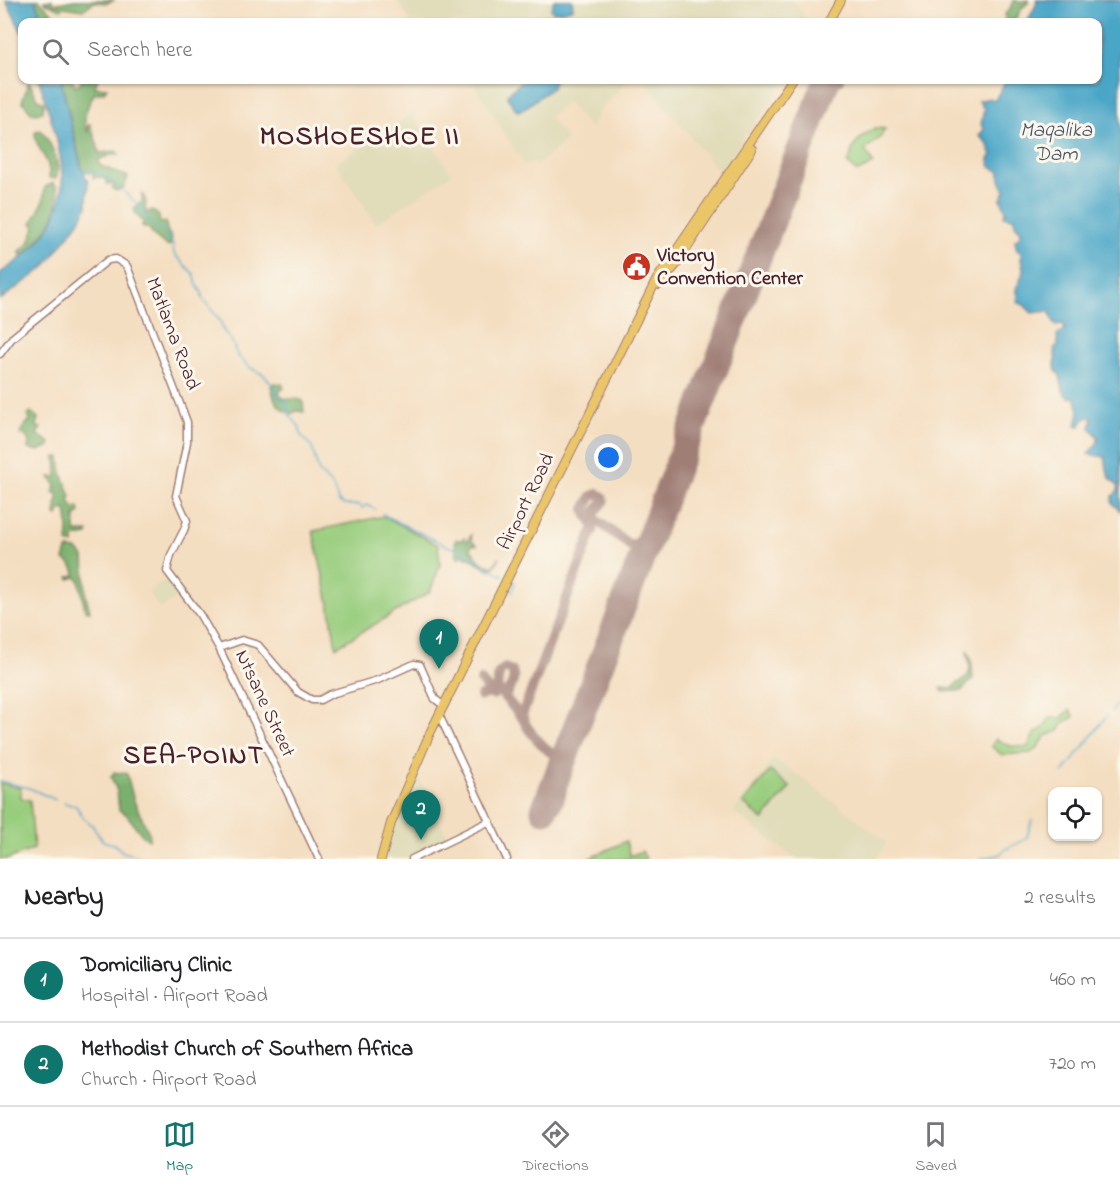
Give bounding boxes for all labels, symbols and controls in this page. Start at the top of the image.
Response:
search box [18,18,1102,84]
icon: search [39,35,72,68]
text: Search here [87,35,192,67]
water label: Maqalika Dam [1020,116,1093,170]
district label: MOSHOESHOE II [260,119,460,157]
place label: Victory Convention Center [656,242,803,294]
public building icon: Victory Convention Center [620,251,652,283]
street label: Matlama Road [137,273,207,395]
your location [594,443,623,472]
street label: Airport Road [491,449,563,555]
pin: 1 [420,620,458,669]
street label: Ntsane Street [226,646,302,763]
district label: SEA-POINT [124,738,264,776]
map controls [1048,787,1102,841]
button: locate [1048,787,1102,841]
pin: 2 [402,790,440,840]
text: Nearby [24,879,103,917]
text: 2 results [1024,884,1096,913]
text: Domiciliary Clinic [81,950,232,982]
text: 1 [40,966,47,995]
text: 460 m [1050,966,1096,995]
text: Hospital · Airport Road [81,982,268,1011]
text: Methodist Church of Southern Africa [81,1034,413,1066]
text: 2 [39,1050,48,1079]
text: 720 m [1049,1050,1096,1079]
text: Church · Airport Road [81,1066,257,1095]
tab: Map [163,1118,196,1178]
tab: Directions [522,1118,589,1178]
tab: Saved [915,1118,957,1178]

